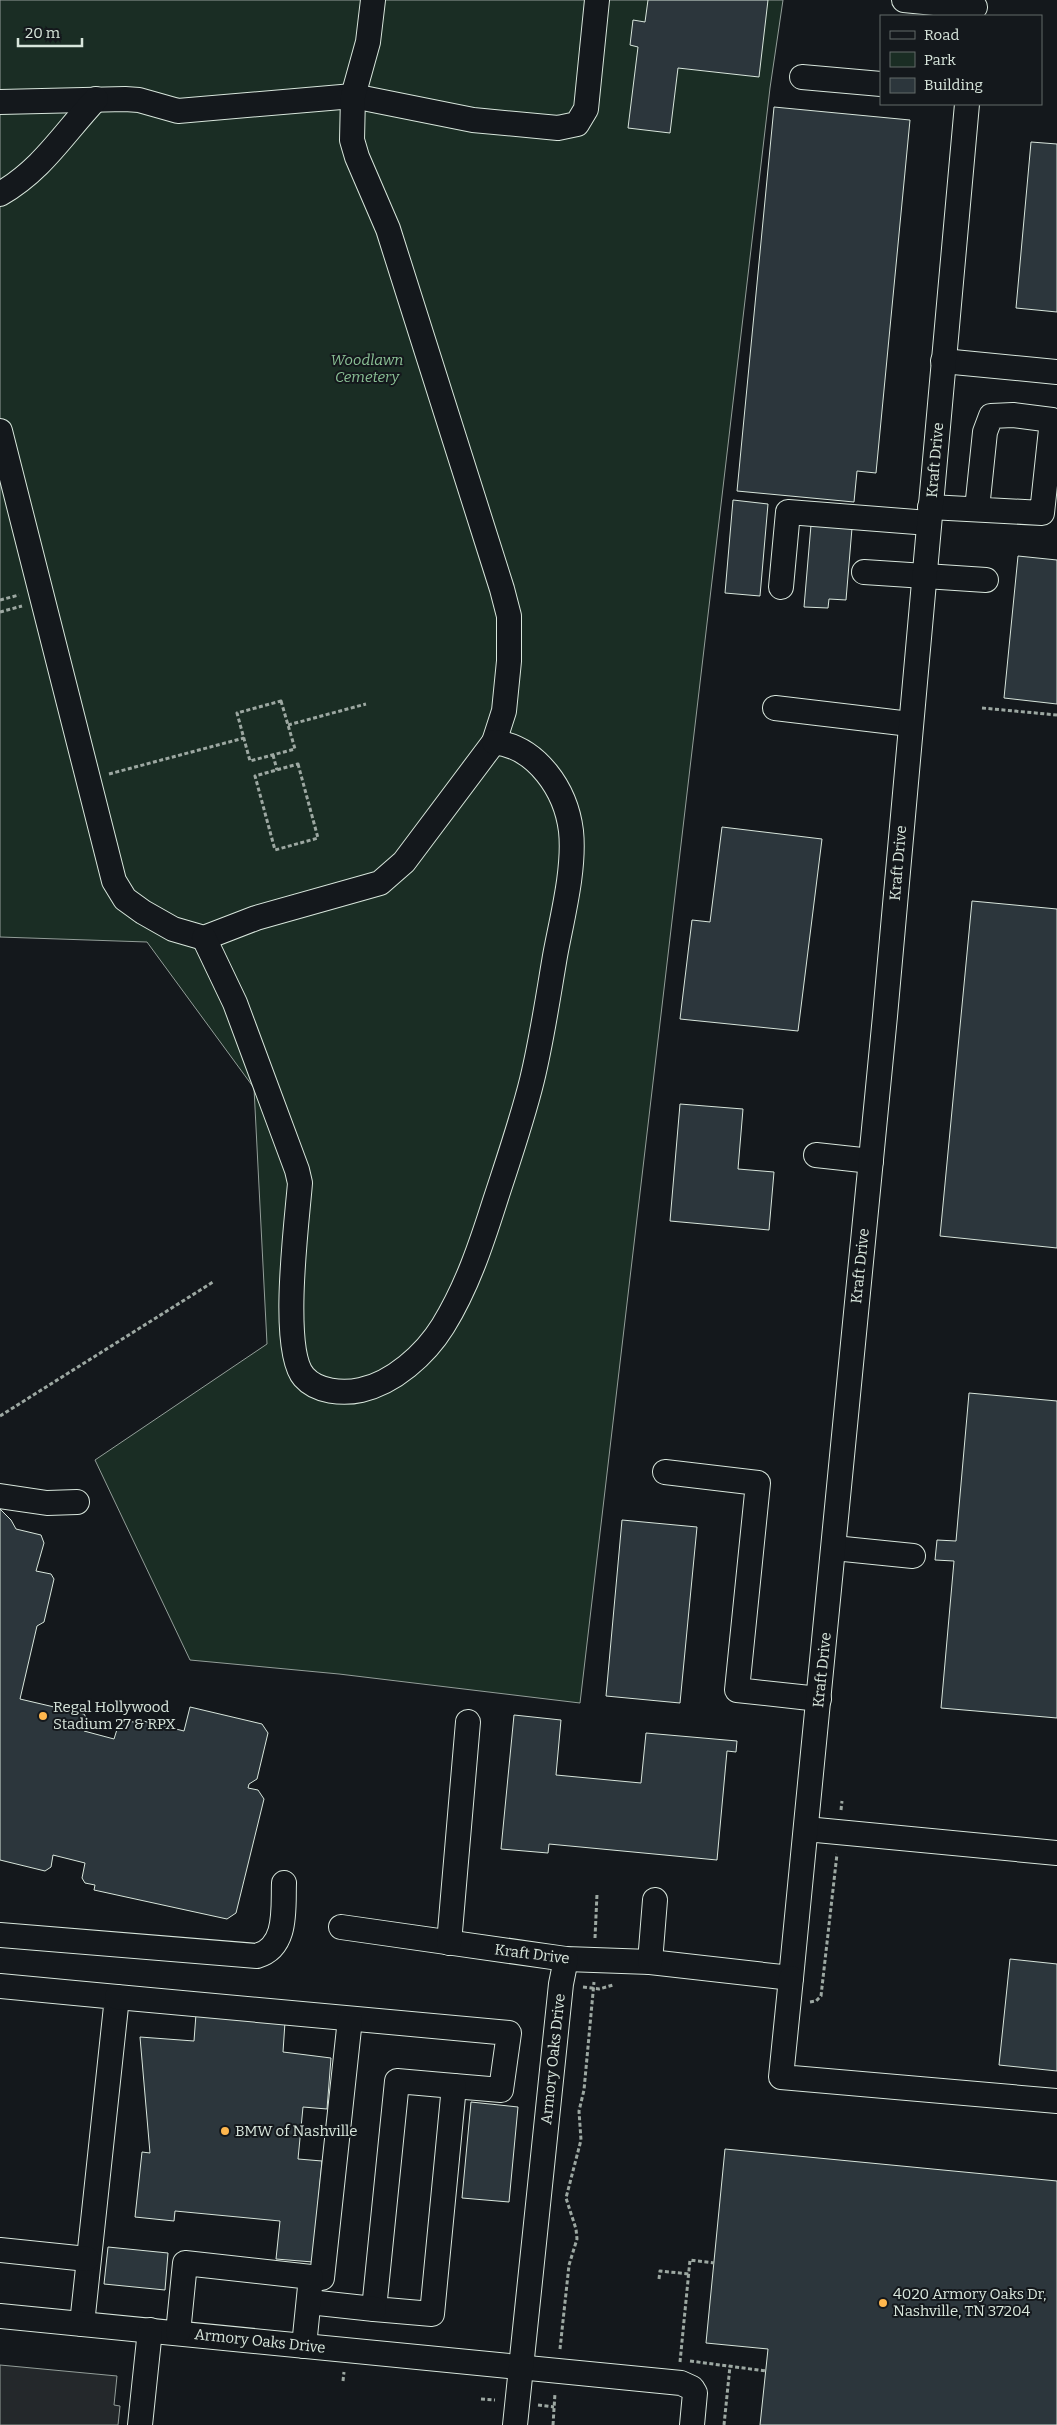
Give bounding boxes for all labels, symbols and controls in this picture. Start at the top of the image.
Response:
scale bar [18,15,81,47]
legend [880,15,1042,105]
text: 20 m [25,24,61,42]
text: Road [924,26,959,44]
text: Park [924,51,956,69]
text: Building [924,76,983,94]
park label: Woodlawn Cemetery [331,351,403,386]
street label: Kraft Drive [923,422,947,498]
street label: Kraft Drive [886,825,910,901]
street label: Kraft Drive [847,1228,873,1304]
street label: Kraft Drive [809,1632,835,1708]
place label: Regal Hollywood Stadium 27 & RPX [53,1698,176,1733]
marker: Regal Hollywood Stadium 27 & RPX [37,1710,49,1722]
street label: Kraft Drive [493,1940,571,1968]
street label: Armory Oaks Drive [537,1993,569,2125]
place label: BMW of Nashville [235,2122,358,2140]
marker: BMW of Nashville [219,2125,231,2137]
place label: 4020 Armory Oaks Dr, Nashville, TN 37204 [893,2285,1046,2320]
marker: 4020 Armory Oaks Dr, Nashville, TN 37204 [877,2297,889,2309]
street label: Armory Oaks Drive [194,2325,326,2357]

